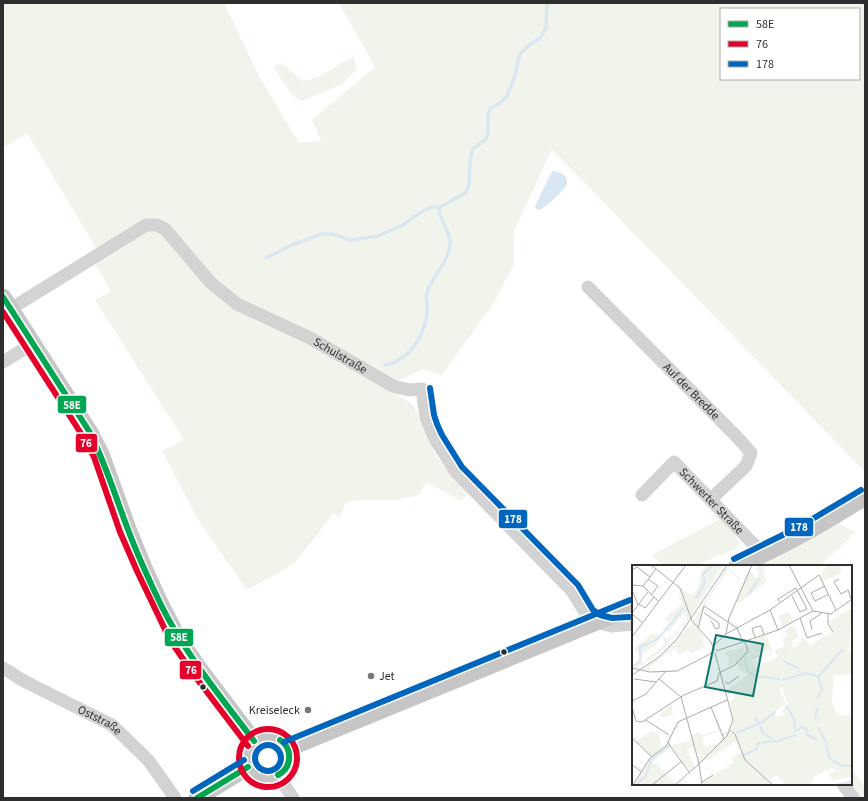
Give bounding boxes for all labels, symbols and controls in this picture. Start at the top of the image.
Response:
legend [720,8,860,80]
text: 58E [756,16,774,33]
text: 76 [756,36,768,53]
text: 178 [756,56,774,73]
street label: Schulstraße [310,334,370,378]
street label: Auf der Bredde [659,359,724,424]
line badge: 58E [57,395,87,414]
text: 58E [63,398,81,413]
line badge: 76 [75,433,98,453]
text: 76 [80,436,92,451]
street label: Schwerter Straße [675,464,747,538]
line badge: 178 [498,509,528,529]
text: 178 [504,512,522,527]
line badge: 178 [784,517,814,537]
text: 178 [790,520,808,535]
inset map [632,565,852,785]
line badge: 58E [164,628,194,647]
text: 58E [170,630,188,645]
unlabelled marker [499,647,509,657]
line badge: 76 [179,660,202,680]
text: 76 [185,663,197,678]
place label: Jet [379,668,395,685]
marker: Jet [366,671,376,681]
unlabelled marker [198,682,208,692]
street label: Oststraße [75,701,126,739]
place label: Kreiseleck [249,702,300,719]
marker: Kreiseleck [303,705,313,715]

